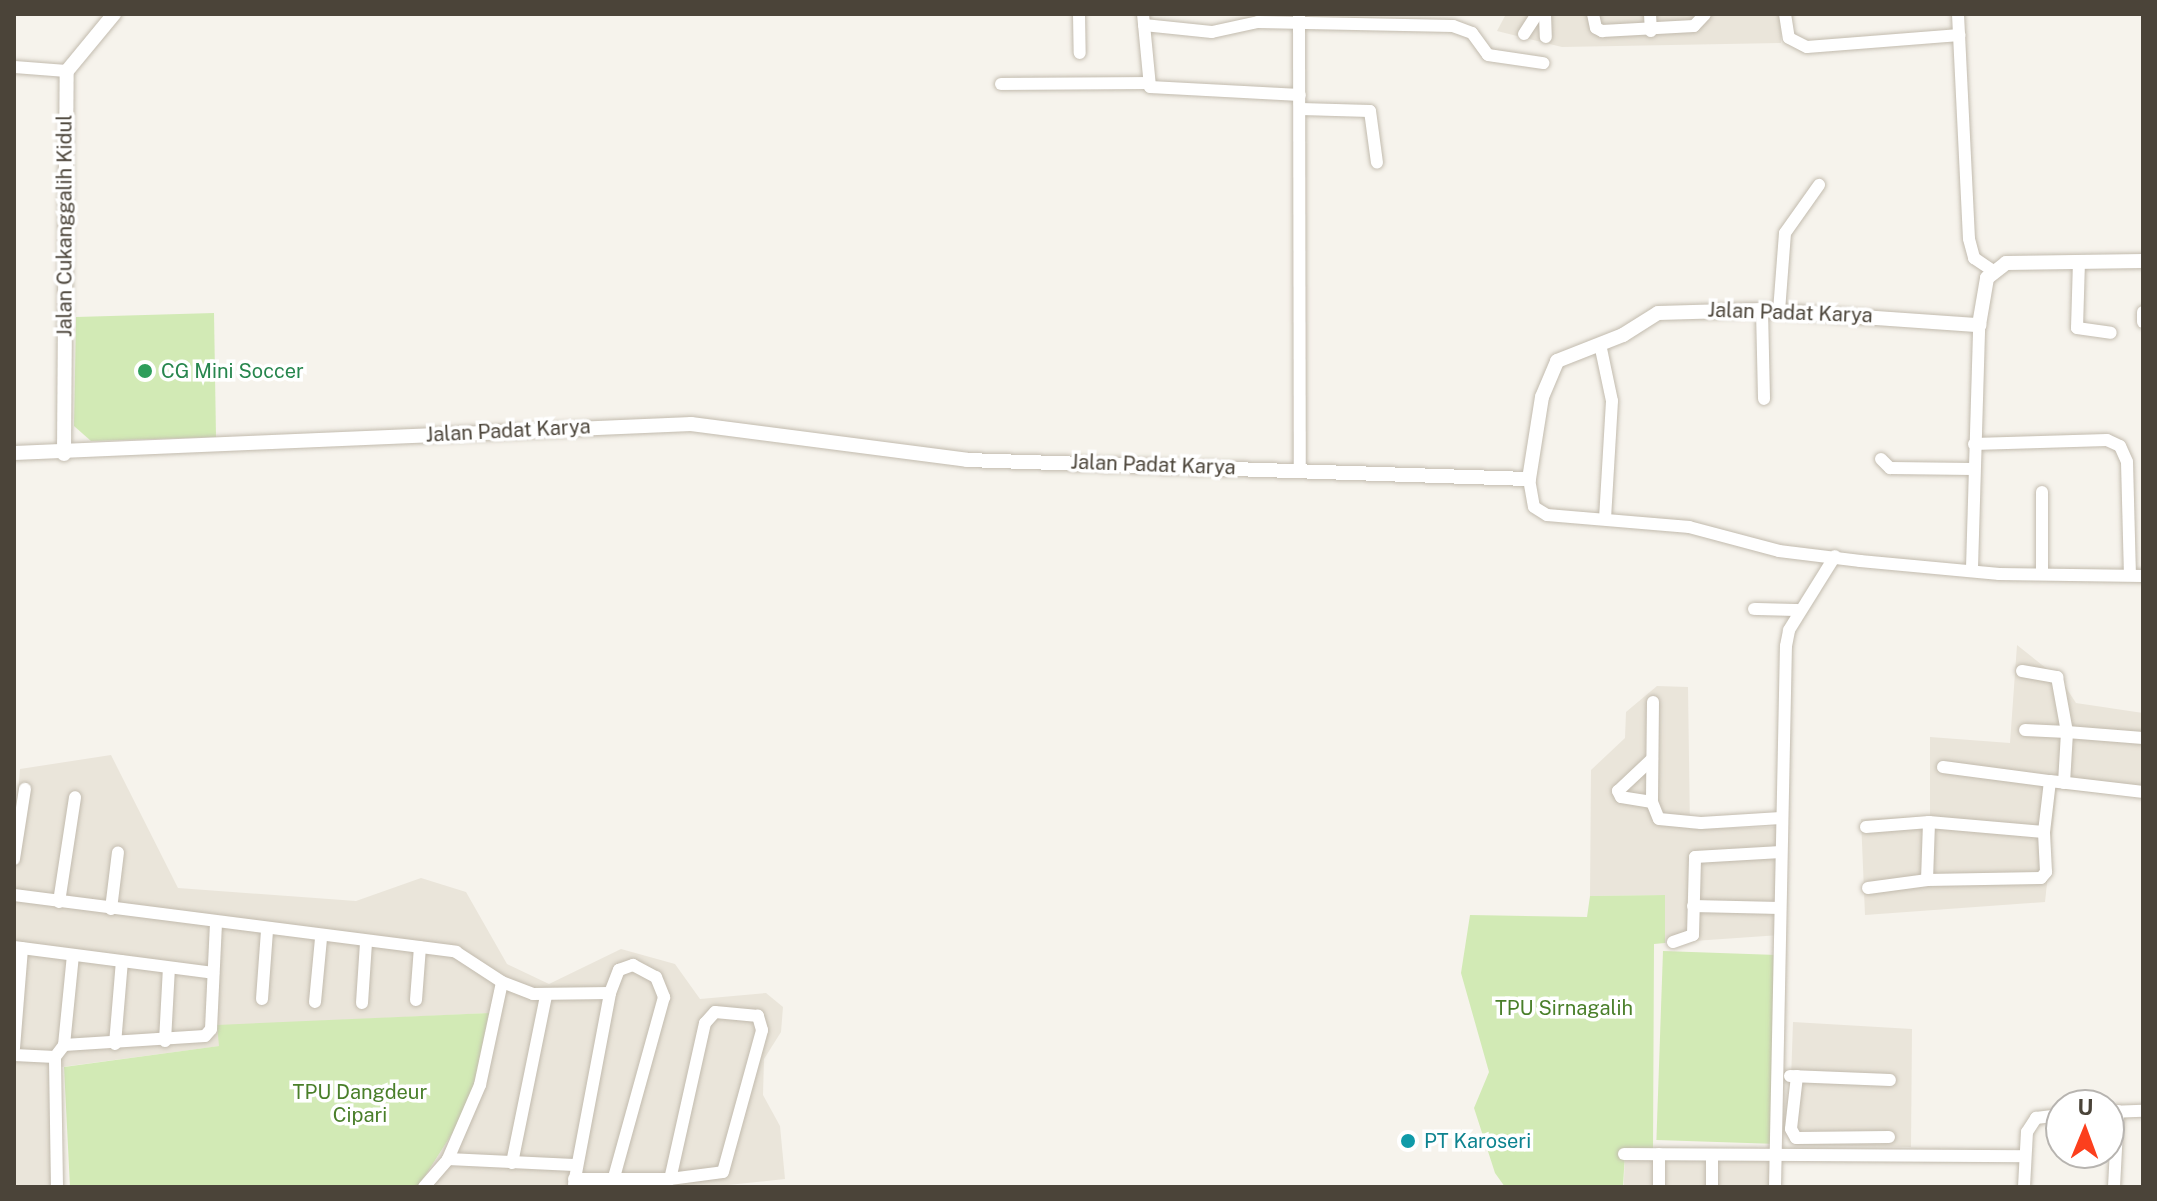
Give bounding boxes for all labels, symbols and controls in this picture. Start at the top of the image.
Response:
street label: Jalan Cukanggalih Kidul [53,115,77,337]
street label: Jalan Padat Karya [1707,298,1873,328]
place label: CG Mini Soccer [161,359,304,383]
marker: CG Mini Soccer [136,362,154,380]
street label: Jalan Padat Karya [425,415,591,447]
street label: Jalan Padat Karya [1070,450,1236,480]
park label: TPU Sirnagalih [1495,996,1633,1020]
park label: TPU Dangdeur Cipari [293,1080,427,1127]
north arrow [2045,1089,2125,1169]
text: U [2077,1094,2094,1120]
place label: PT Karoseri [1424,1129,1531,1153]
marker: PT Karoseri [1399,1132,1417,1150]

